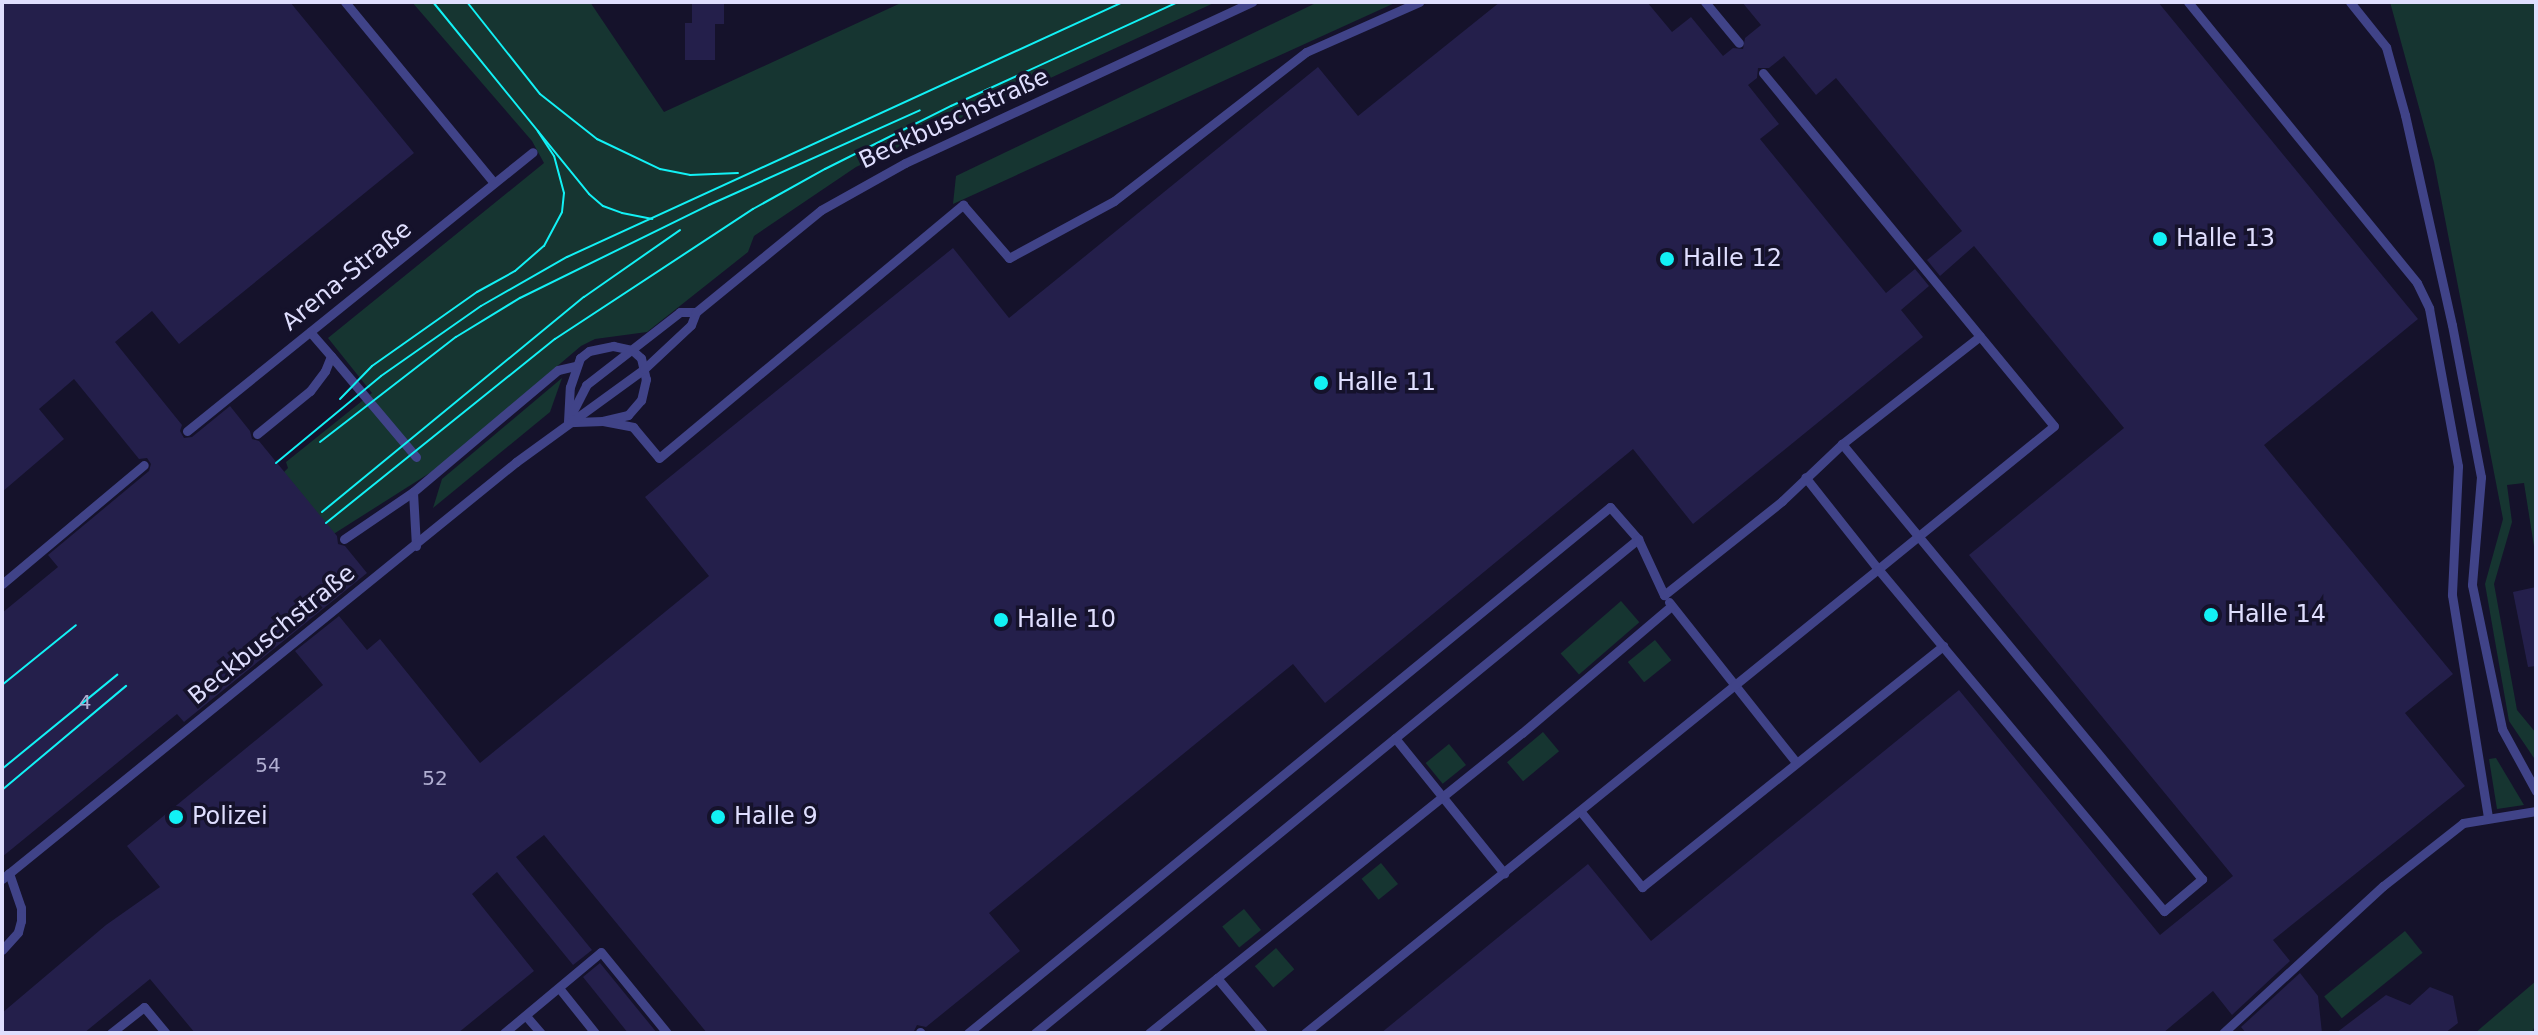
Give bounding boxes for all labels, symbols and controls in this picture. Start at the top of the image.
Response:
street label: Beckbuschstraße [855,62,1053,176]
street label: Arena-Straße [276,215,418,337]
place label: Halle 13 [2176,225,2275,253]
marker: Halle 13 [2151,230,2169,248]
place label: Halle 12 [1683,245,1782,273]
marker: Halle 12 [1658,250,1676,268]
place label: Halle 11 [1337,369,1436,397]
marker: Halle 11 [1312,374,1330,392]
street label: Beckbuschstraße [183,559,361,711]
place label: Halle 14 [2227,601,2326,629]
place label: Halle 10 [1017,606,1116,634]
marker: Halle 14 [2202,606,2220,624]
marker: Halle 10 [992,611,1010,629]
house number: 4 [79,690,91,714]
house number: 54 [255,753,281,777]
house number: 52 [422,766,448,790]
place label: Polizei [192,803,268,831]
place label: Halle 9 [734,803,818,831]
marker: Polizei [167,808,185,826]
marker: Halle 9 [709,808,727,826]

